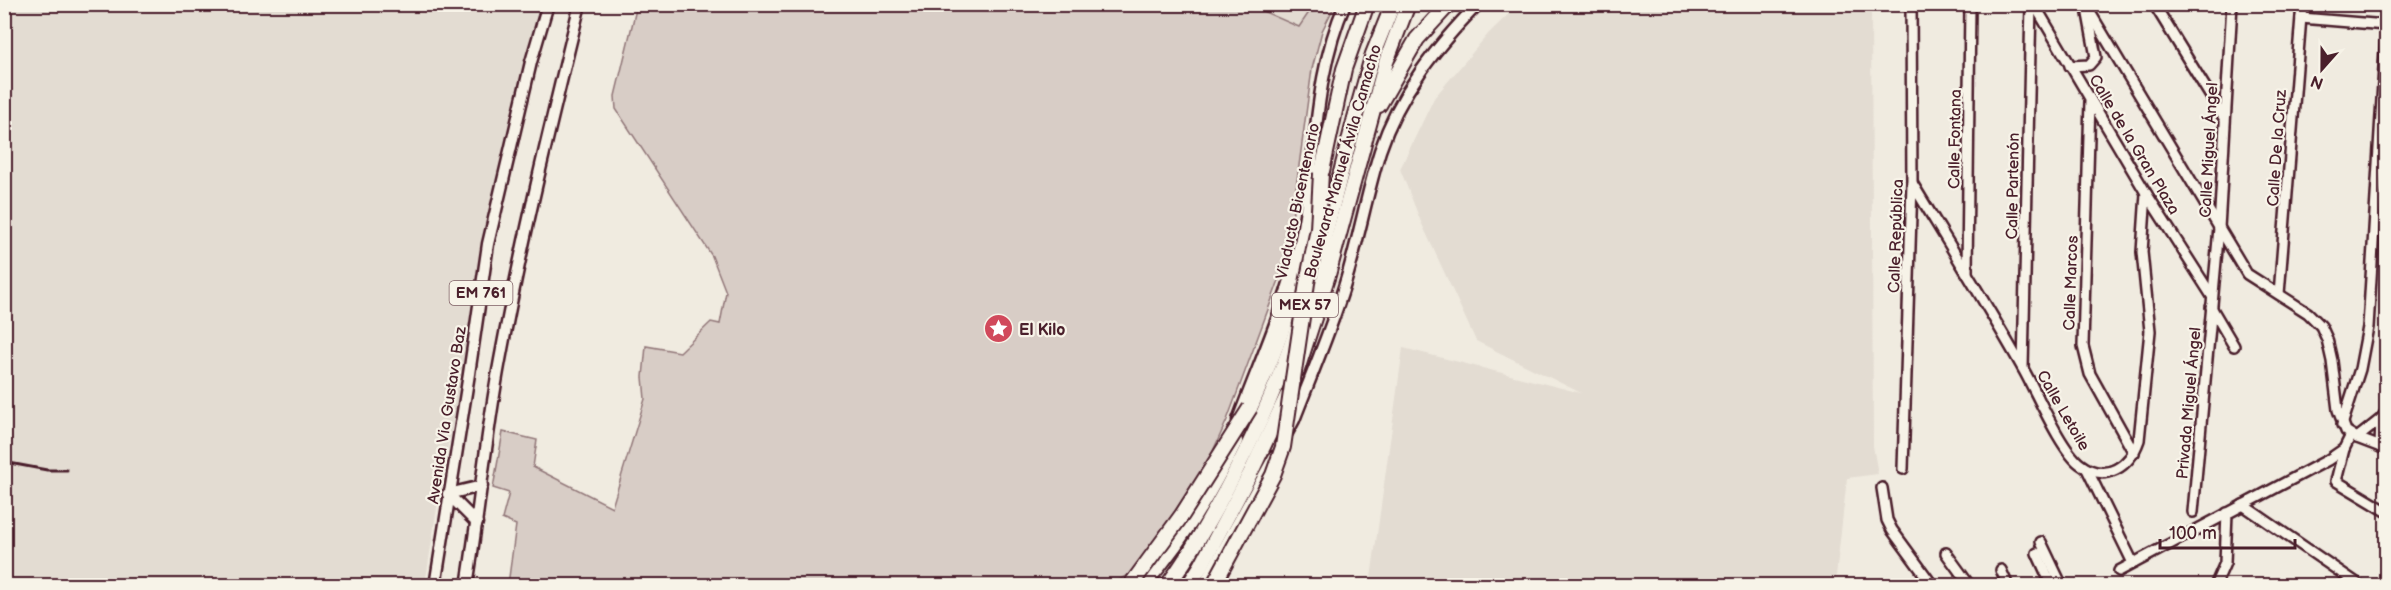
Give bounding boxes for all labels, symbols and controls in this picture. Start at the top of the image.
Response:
north arrow [2292,39,2352,99]
street label: Boulevard Manuel Ávila Camacho [1299,42,1386,280]
street label: Calle de la Gran Plaza [2084,71,2183,218]
text: N [2308,71,2326,93]
street label: Calle Miguel Ángel [2194,82,2223,218]
street label: Calle Fontana [1945,89,1966,189]
street label: Calle De la Cruz [2264,89,2291,207]
street label: Viaducto Bicentenario [1273,121,1324,281]
street label: Calle Partenón [2003,132,2024,240]
street label: Calle República [1885,179,1908,293]
street label: Calle Marcos [2060,235,2083,331]
road number: EM 761 [450,281,512,305]
road number: MEX 57 [1272,293,1338,317]
place icon: El Kilo [982,313,1014,345]
place label: El Kilo [1019,321,1065,340]
street label: Avenida Via Gustavo Baz [424,325,471,505]
street label: Privada Miguel Ángel [2171,326,2206,480]
street label: Calle Letoile [2032,367,2094,455]
scale bar [2160,512,2295,550]
text: 100 m [2169,523,2217,544]

